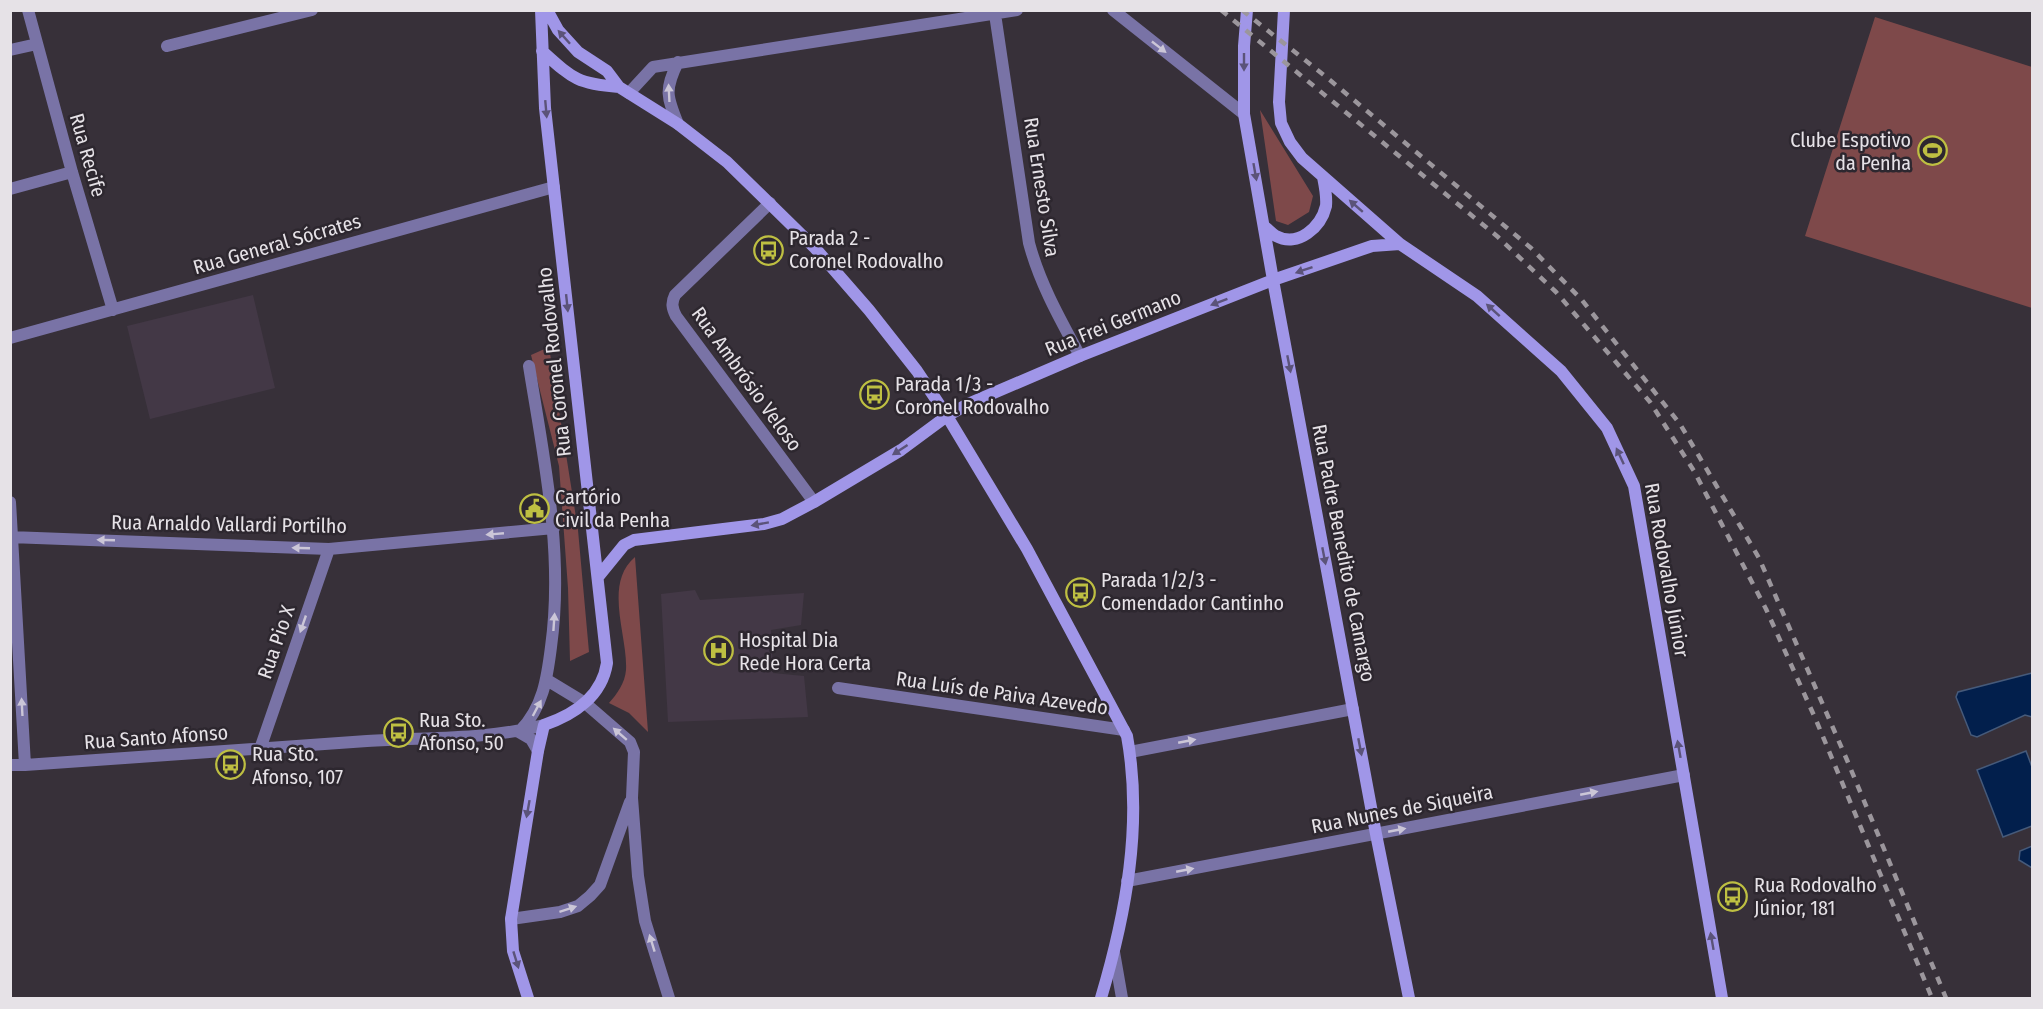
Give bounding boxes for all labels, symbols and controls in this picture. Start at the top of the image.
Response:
one-way arrow [557,30,571,45]
one-way arrow [1151,40,1166,52]
one-way arrow [1239,53,1249,72]
one-way arrow [664,83,673,102]
one-way arrow [541,100,550,119]
street label: Rua Recife [65,110,111,200]
street label: Rua Ernesto Silva [1019,116,1065,258]
place label: Clube Espotivo da Penha [1790,128,1911,175]
sports icon: Clube Espotivo da Penha [1916,135,1948,167]
one-way arrow [1251,163,1260,182]
one-way arrow [1348,199,1364,212]
street label: Rua General Sócrates [190,209,364,279]
place label: Parada 2 - Coronel Rodovalho [789,226,943,273]
bus stop icon: Parada 2 - Coronel Rodovalho [752,234,784,266]
one-way arrow [1295,265,1313,275]
street label: Rua Coronel Rodovalho [532,266,576,458]
street label: Rua Frei Germano [1042,285,1184,361]
one-way arrow [562,293,572,312]
one-way arrow [1209,297,1227,307]
street label: Rua Ambrósio Veloso [687,302,807,456]
one-way arrow [1486,304,1501,317]
one-way arrow [1285,355,1294,374]
place label: Parada 1/3 - Coronel Rodovalho [895,372,1049,419]
bus stop icon: Parada 1/3 - Coronel Rodovalho [858,379,890,411]
street label: Rua Padre Benedito de Camargo [1307,422,1381,684]
one-way arrow [892,444,908,456]
one-way arrow [1615,446,1625,464]
street label: Rua Rodovalho Júnior [1640,481,1694,659]
place label: Cartório Civil da Penha [555,485,670,532]
public building icon: Cartório Civil da Penha [518,493,550,525]
street label: Rua Arnaldo Vallardi Portilho [111,510,347,538]
one-way arrow [751,520,770,529]
one-way arrow [486,529,505,539]
one-way arrow [97,536,116,545]
one-way arrow [292,543,311,553]
one-way arrow [1320,546,1329,565]
place label: Parada 1/2/3 - Comendador Cantinho [1101,568,1284,615]
bus stop icon: Parada 1/2/3 - Comendador Cantinho [1064,576,1096,608]
street label: Rua Pio X [252,602,300,682]
one-way arrow [549,613,559,632]
one-way arrow [298,615,307,633]
place label: Hospital Dia Rede Hora Certa [739,628,871,675]
hospital icon: Hospital Dia Rede Hora Certa [702,635,734,667]
street label: Rua Luís de Paiva Azevedo [894,666,1110,720]
one-way arrow [17,697,26,716]
one-way arrow [531,699,541,717]
place label: Rua Sto. Afonso, 50 [419,708,504,755]
bus stop icon: Rua Sto. Afonso, 50 [382,716,414,748]
street label: Rua Santo Afonso [83,720,229,754]
one-way arrow [613,728,628,741]
one-way arrow [1178,736,1197,745]
one-way arrow [1356,738,1365,757]
one-way arrow [1674,739,1683,758]
place label: Rua Sto. Afonso, 107 [252,742,343,789]
bus stop icon: Rua Sto. Afonso, 107 [215,749,247,781]
street label: Rua Nunes de Siqueira [1309,780,1495,838]
one-way arrow [1579,788,1598,797]
one-way arrow [523,800,532,819]
one-way arrow [1388,825,1407,834]
one-way arrow [1176,865,1195,874]
place label: Rua Rodovalho Júnior, 181 [1754,873,1877,920]
bus stop icon: Rua Rodovalho Júnior, 181 [1717,880,1749,912]
one-way arrow [559,904,577,913]
one-way arrow [1707,931,1716,950]
one-way arrow [647,934,656,952]
one-way arrow [511,951,521,969]

